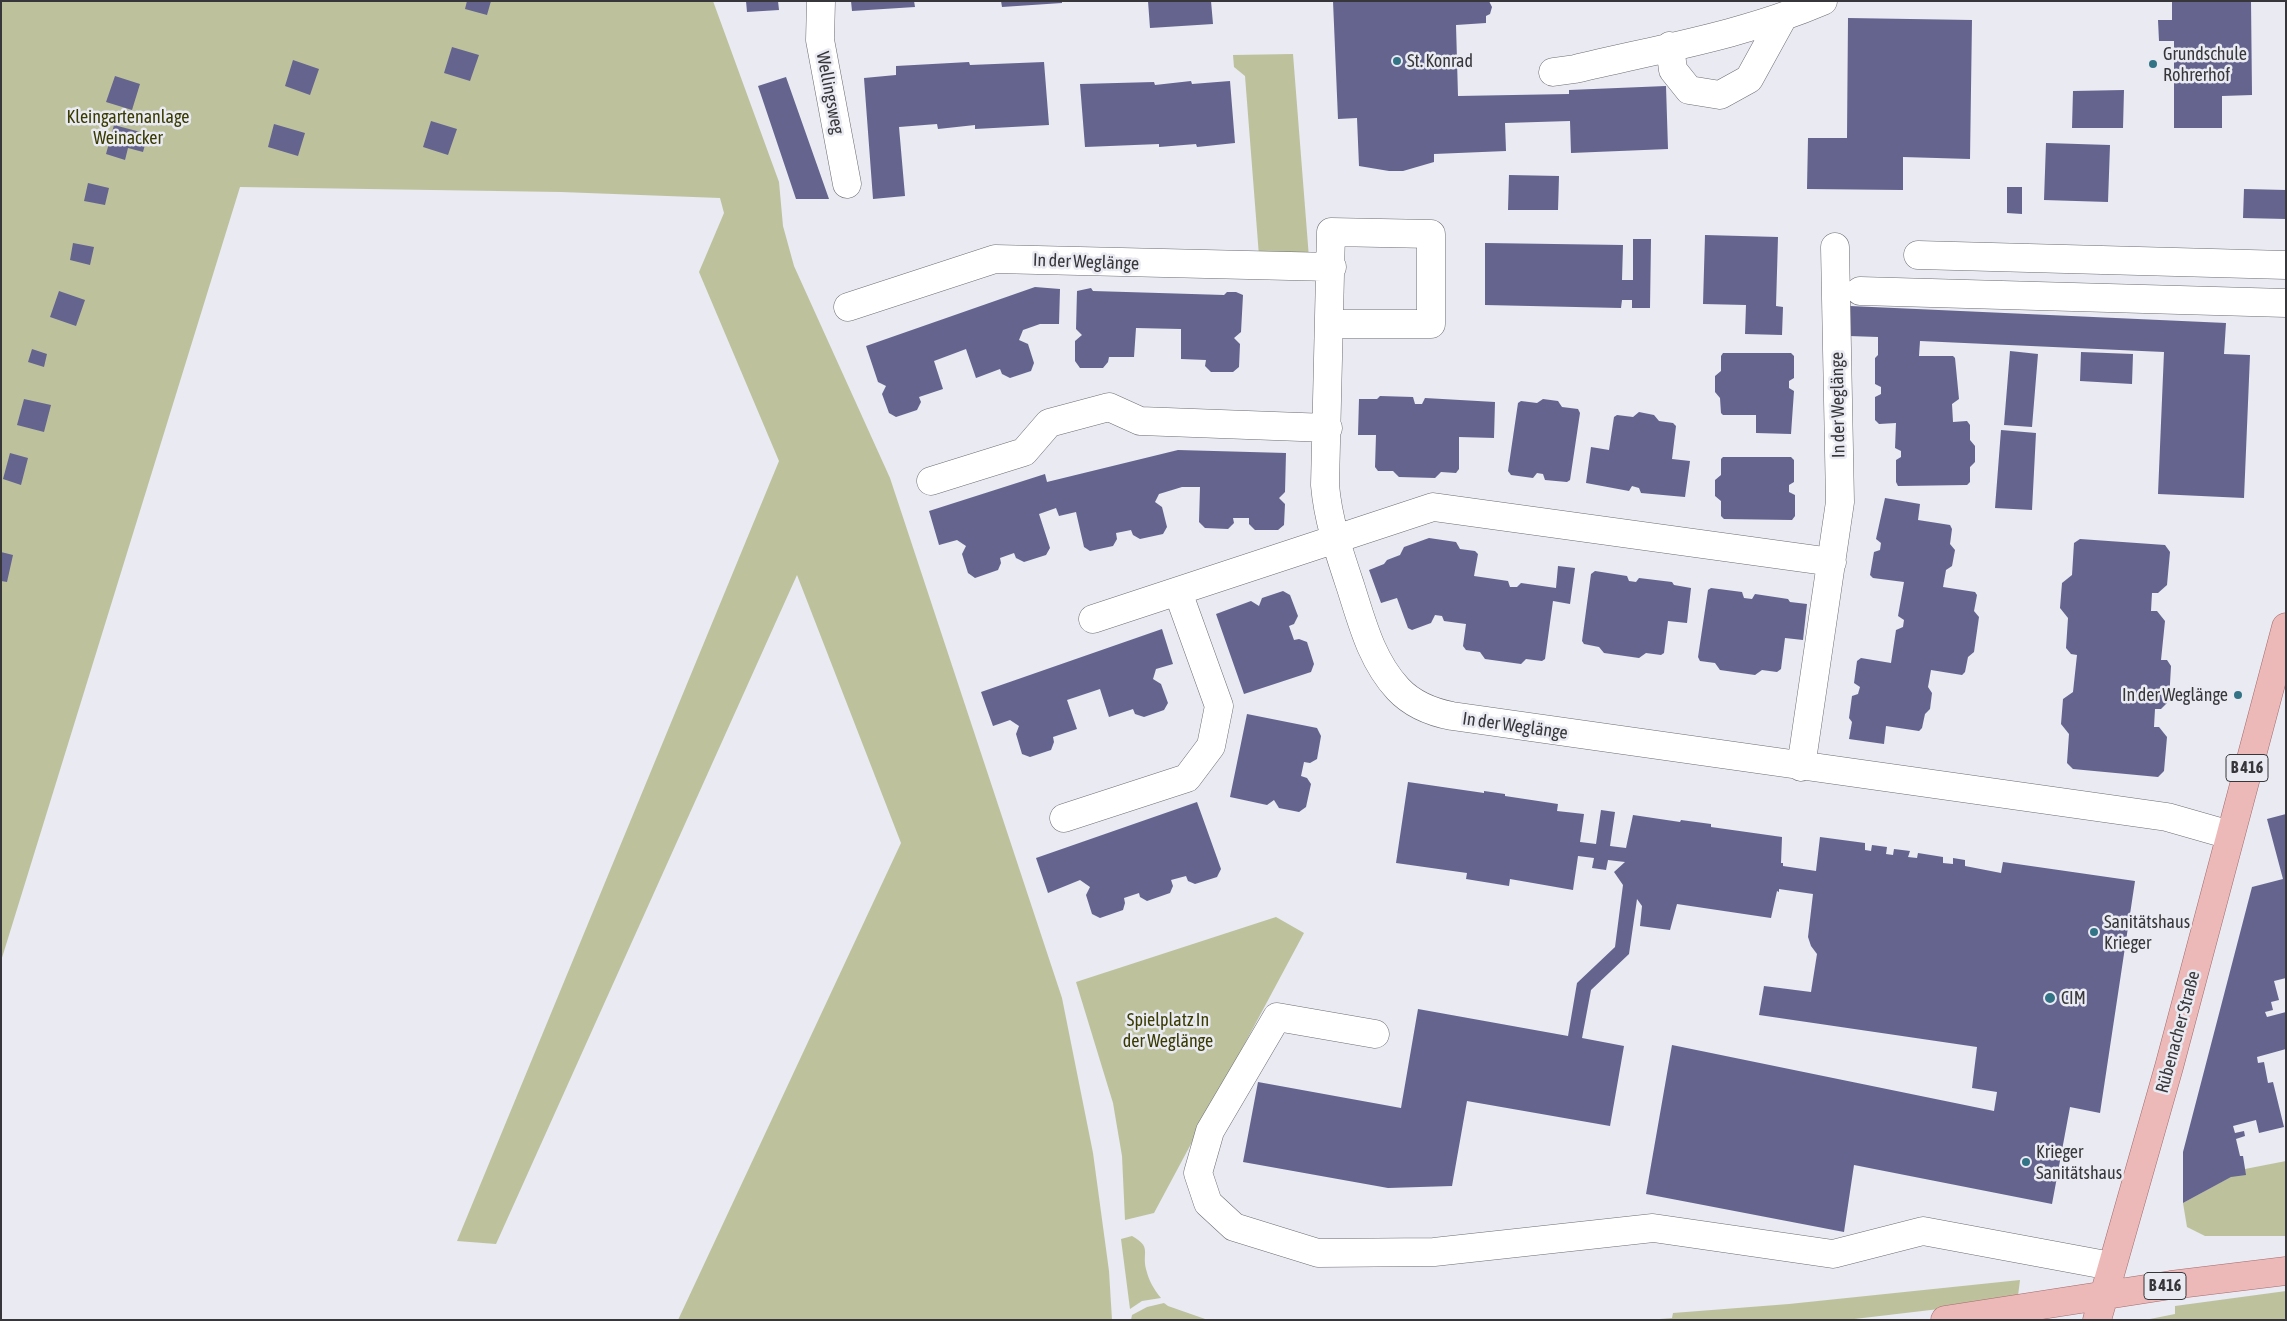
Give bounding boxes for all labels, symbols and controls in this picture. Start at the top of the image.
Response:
place label: Grundschule Rohrerhof [2163,43,2247,86]
street label: Wellingsweg [811,50,849,136]
place label: St. Konrad [1407,50,1473,72]
marker: St. Konrad [1391,55,1403,67]
marker: Grundschule Rohrerhof [2147,58,2159,70]
park label: Kleingartenanlage Weinacker [66,106,190,148]
street label: In der Weglänge [1033,249,1139,275]
street label: In der Weglänge [1826,352,1850,458]
place label: In der Weglänge [2122,684,2228,706]
marker: In der Weglänge [2232,689,2244,701]
street label: In der Weglänge [1461,708,1569,744]
road number: B 416 [2226,754,2268,781]
place label: Sanitätshaus Krieger [2104,911,2190,954]
marker: Sanitätshaus Krieger [2088,926,2100,938]
street label: Rübenacher Straße [2151,969,2205,1095]
place label: CIM [2061,987,2086,1009]
marker: CIM [2043,991,2057,1005]
park label: Spielplatz In der Weglänge [1123,1009,1213,1052]
place label: Krieger Sanitätshaus [2036,1141,2122,1184]
marker: Krieger Sanitätshaus [2020,1156,2032,1168]
road number: B 416 [2144,1272,2186,1300]

